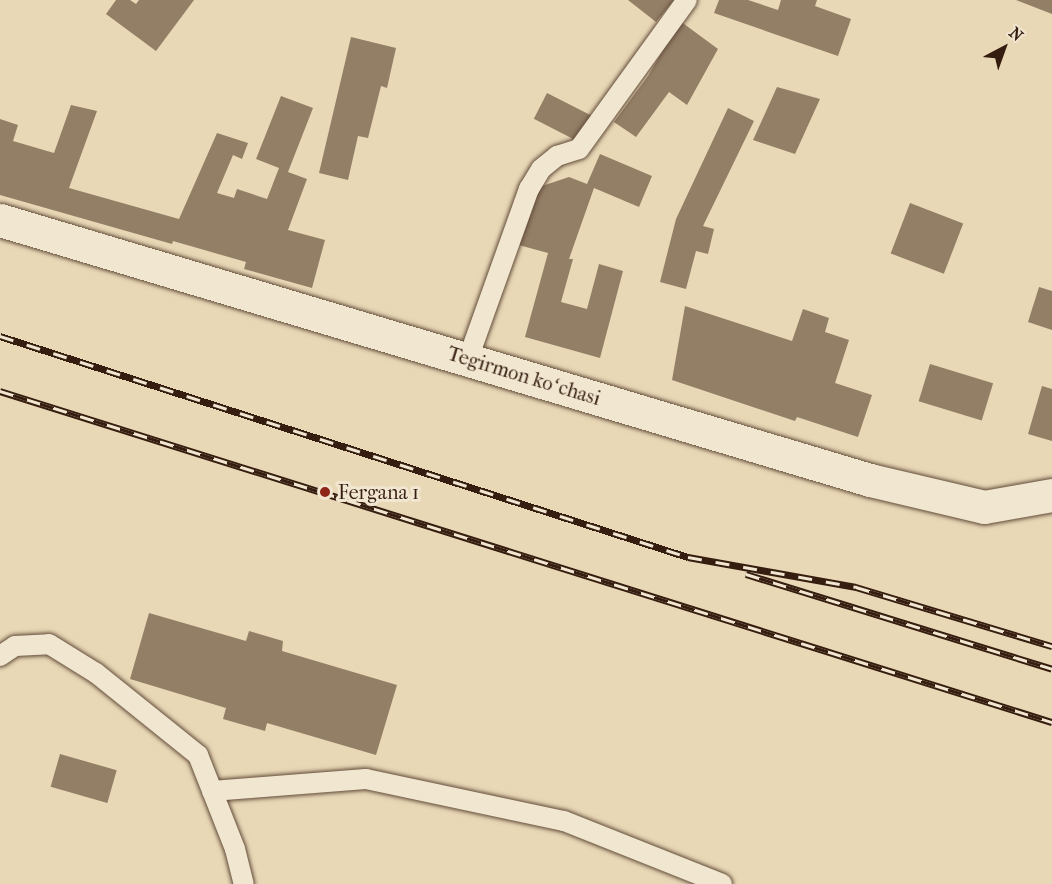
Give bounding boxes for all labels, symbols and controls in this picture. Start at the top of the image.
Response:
north arrow [974,18,1034,78]
text: N [1005,23,1027,45]
street label: Tegirmon koʻchasi [445,341,603,411]
place label: Fergana 1 [338,480,419,504]
marker: Fergana 1 [316,483,334,501]

